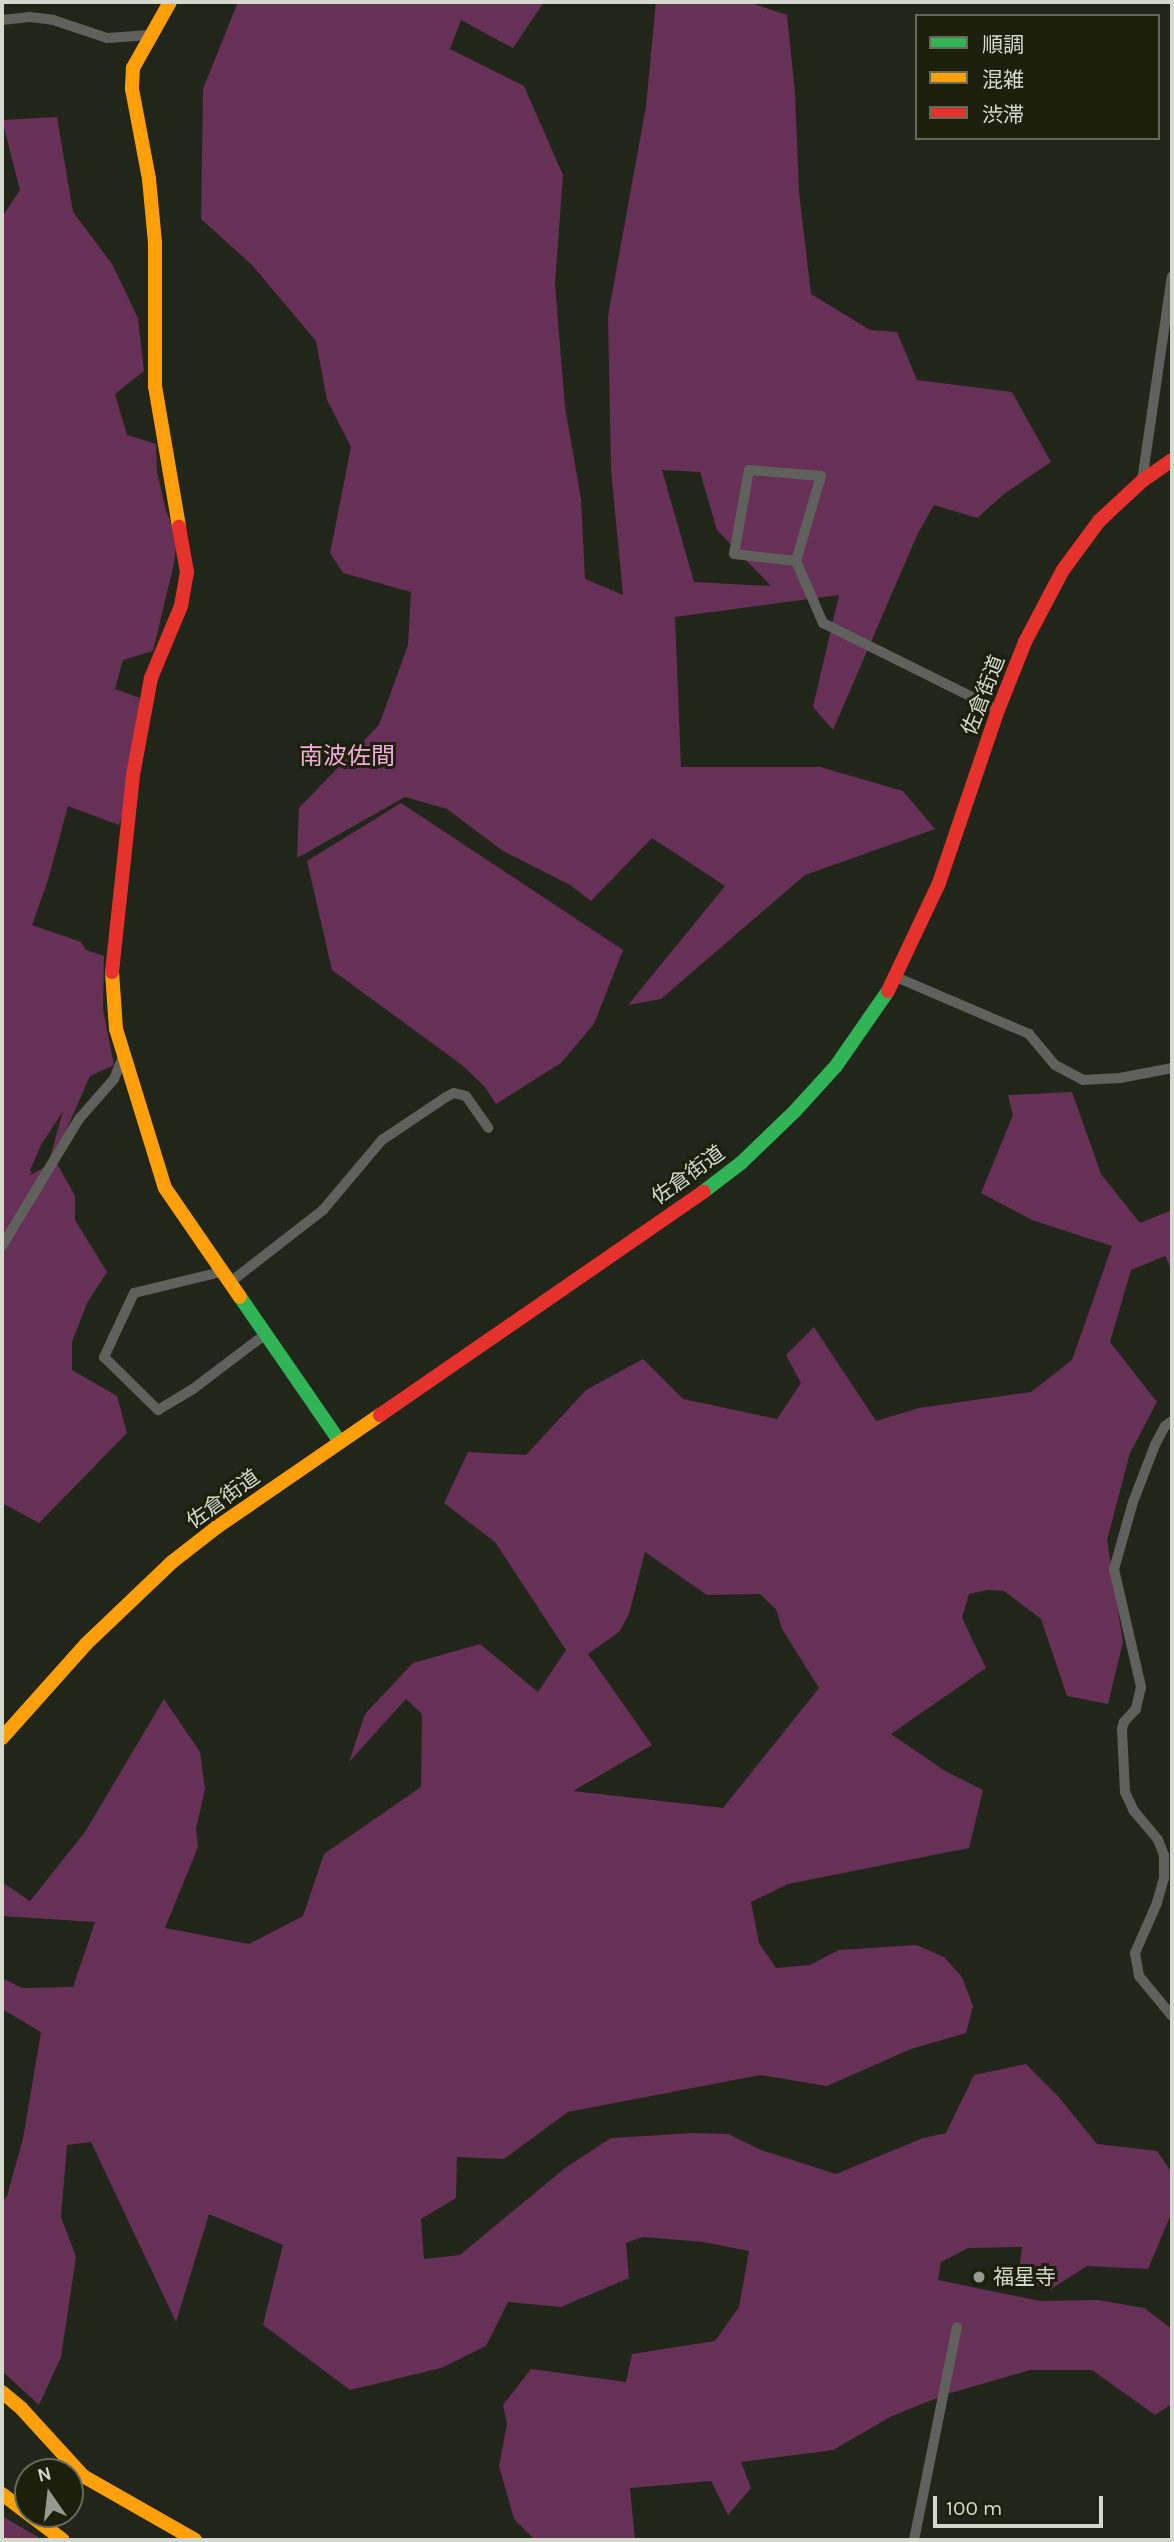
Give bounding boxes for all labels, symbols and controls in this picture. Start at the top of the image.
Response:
legend [915,14,1160,140]
text: 順調 [982,33,1024,57]
text: 混雑 [982,68,1024,92]
text: 渋滞 [982,103,1024,127]
street label: 佐倉街道 [956,651,1010,739]
district label: 南波佐間 [299,743,395,771]
street label: 佐倉街道 [647,1140,729,1210]
street label: 佐倉街道 [182,1464,264,1534]
place label: 福星寺 [993,2264,1056,2290]
marker: 福星寺 [971,2269,987,2285]
north arrow [14,2458,84,2528]
text: N [35,2462,54,2487]
scale bar [936,2482,1106,2526]
text: 100 m [946,2496,1003,2520]

